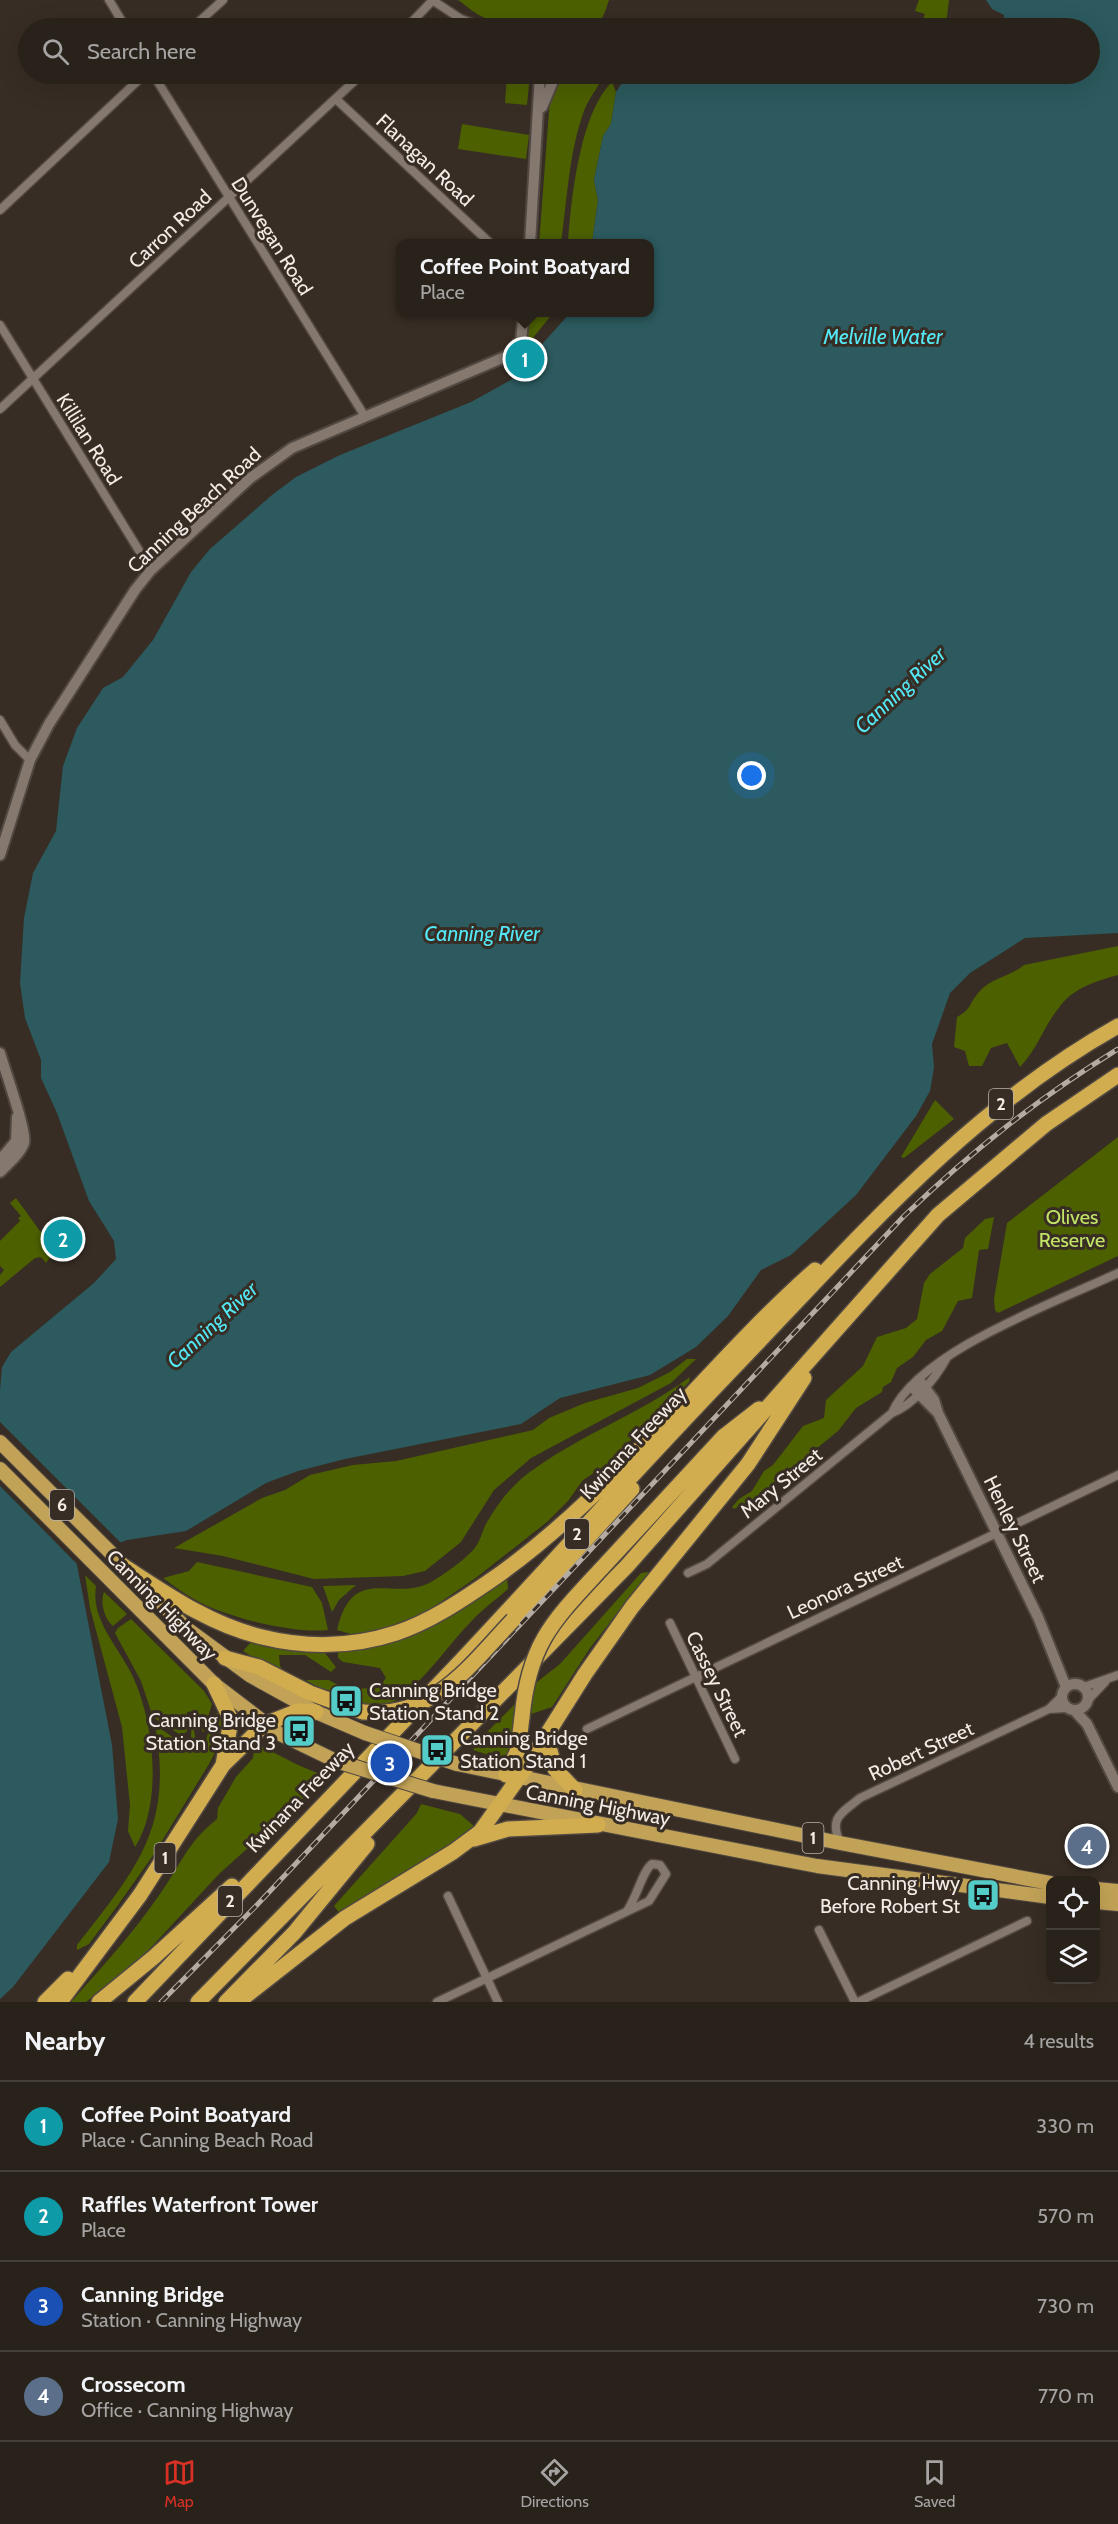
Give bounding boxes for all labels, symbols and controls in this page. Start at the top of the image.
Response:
search box [18,18,1100,84]
icon: search [39,35,72,68]
text: Search here [87,38,196,65]
street label: Flanagan Road [371,109,479,211]
street label: Dunvegan Road [226,173,318,299]
street label: Carron Road [124,185,216,273]
popup [396,239,654,317]
text: Coffee Point Boatyard [420,253,630,280]
text: Place [420,280,465,304]
water label: Melville Water [823,324,944,349]
pin: 1 [506,336,544,382]
street label: Killilan Road [52,389,126,489]
street label: Canning Beach Road [122,442,266,578]
water label: Canning River [849,640,952,739]
your location [737,761,766,790]
water label: Canning River [424,921,541,946]
road number: 2 [989,1089,1013,1119]
park label: Olives Reserve [1039,1205,1105,1252]
pin: 2 [44,1216,82,1262]
water label: Canning River [161,1275,264,1374]
street label: Kwinana Freeway [575,1382,691,1504]
street label: Mary Street [735,1443,827,1523]
street label: Henley Street [979,1472,1051,1587]
road number: 6 [50,1490,74,1520]
road number: 2 [565,1519,589,1549]
street label: Canning Highway [102,1545,222,1665]
street label: Leonora Street [783,1550,907,1624]
street label: Cassey Street [681,1627,753,1741]
place label: Canning Bridge Station Stand 2 [369,1678,499,1725]
bus stop icon: Canning Bridge Station Stand 2 [328,1683,364,1719]
place label: Canning Bridge Station Stand 3 [146,1708,276,1755]
bus stop icon: Canning Bridge Station Stand 3 [281,1713,317,1749]
street label: Robert Street [865,1716,978,1786]
place label: Canning Bridge Station Stand 1 [460,1726,588,1773]
bus stop icon: Canning Bridge Station Stand 1 [419,1732,455,1768]
street label: Kwinana Freeway [241,1736,359,1858]
pin: 3 [370,1740,410,1786]
street label: Canning Highway [524,1779,672,1831]
road number: 1 [802,1823,824,1853]
pin: 4 [1068,1824,1106,1868]
road number: 1 [154,1843,176,1873]
place label: Canning Hwy Before Robert St [820,1871,960,1918]
map controls [1046,1876,1100,1984]
button: locate [1046,1876,1100,1930]
bus stop icon: Canning Hwy Before Robert St [965,1877,1001,1913]
road number: 2 [218,1886,242,1916]
button: layers [1046,1930,1100,1984]
text: Nearby [24,2025,105,2057]
text: 4 results [1023,2029,1094,2053]
text: Coffee Point Boatyard [81,2101,291,2128]
text: 1 [40,2114,47,2138]
text: 330 m [1036,2114,1094,2138]
text: Place · Canning Beach Road [81,2128,313,2152]
text: Raffles Waterfront Tower [81,2191,318,2218]
text: 2 [38,2204,49,2228]
text: 570 m [1037,2204,1094,2228]
text: Place [81,2218,126,2242]
text: Canning Bridge [81,2281,224,2308]
text: 3 [38,2294,49,2318]
text: 730 m [1037,2294,1094,2318]
text: Station · Canning Highway [81,2308,302,2332]
text: Crossecom [81,2371,186,2398]
text: 4 [37,2384,50,2408]
text: 770 m [1038,2384,1094,2408]
text: Office · Canning Highway [81,2398,293,2422]
tab: Map [163,2456,196,2511]
tab: Directions [521,2456,589,2511]
tab: Saved [914,2456,955,2511]

